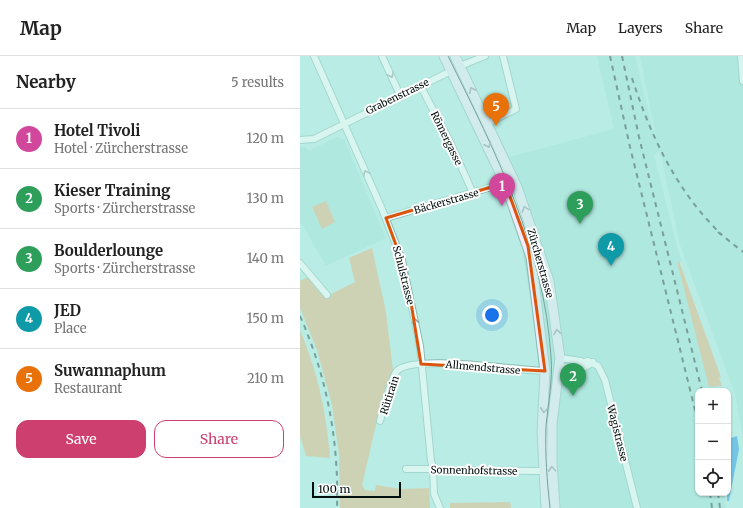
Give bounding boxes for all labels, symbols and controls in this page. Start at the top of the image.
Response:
text: Map [20,16,62,40]
text: Map [566,19,596,37]
text: Layers [618,19,663,37]
text: Share [685,19,723,37]
text: Nearby [16,71,76,93]
one-way arrow [386,71,394,79]
text: 5 results [231,74,284,91]
street label: Grabenstrasse [364,76,431,117]
one-way arrow [469,87,477,95]
pin: 5 [483,93,509,126]
street label: Römergasse [428,109,465,167]
text: Hotel Tivoli [54,121,140,140]
text: 1 [26,130,32,147]
text: 120 m [246,130,284,147]
text: Hotel · Zürcherstrasse [54,140,188,157]
one-way arrow [483,141,491,148]
one-way arrow [362,170,370,177]
pin: 1 [489,173,515,206]
text: Kieser Training [54,181,170,200]
street label: Bäckerstrasse [412,186,480,217]
text: 2 [25,190,33,207]
text: 130 m [247,190,284,207]
pin: 3 [567,191,593,224]
text: Sports · Zürcherstrasse [54,200,195,217]
one-way arrow [522,206,530,213]
street label: Zürcherstrasse [524,227,557,299]
pin: 4 [598,233,624,266]
text: Boulderlounge [54,241,163,260]
street label: Schulstrasse [390,244,417,306]
text: 3 [25,250,33,267]
text: 140 m [247,250,284,267]
text: Sports · Zürcherstrasse [54,260,195,277]
text: JED [54,301,81,320]
your location [482,305,502,325]
text: 4 [25,310,33,327]
text: 150 m [247,310,284,327]
one-way arrow [412,318,420,324]
text: Place [54,320,87,337]
one-way arrow [553,329,562,335]
street label: Allmendstrasse [444,358,521,377]
text: Suwannaphum [54,361,166,380]
pin: 2 [560,363,586,396]
text: 5 [25,370,33,387]
text: 210 m [247,370,284,387]
street label: Rütirain [377,374,402,416]
text: Restaurant [54,380,122,397]
map controls [695,388,731,496]
button: + [695,388,731,424]
street label: Wagistrasse [604,402,631,463]
one-way arrow [539,407,548,413]
button: Save [16,420,146,458]
button: Share [154,420,284,458]
button: − [695,424,731,460]
button: locate [695,460,731,496]
street label: Sonnenhofstrasse [431,463,517,478]
one-way arrow [548,466,557,472]
scale bar [312,480,401,499]
text: 100 m [318,482,350,496]

